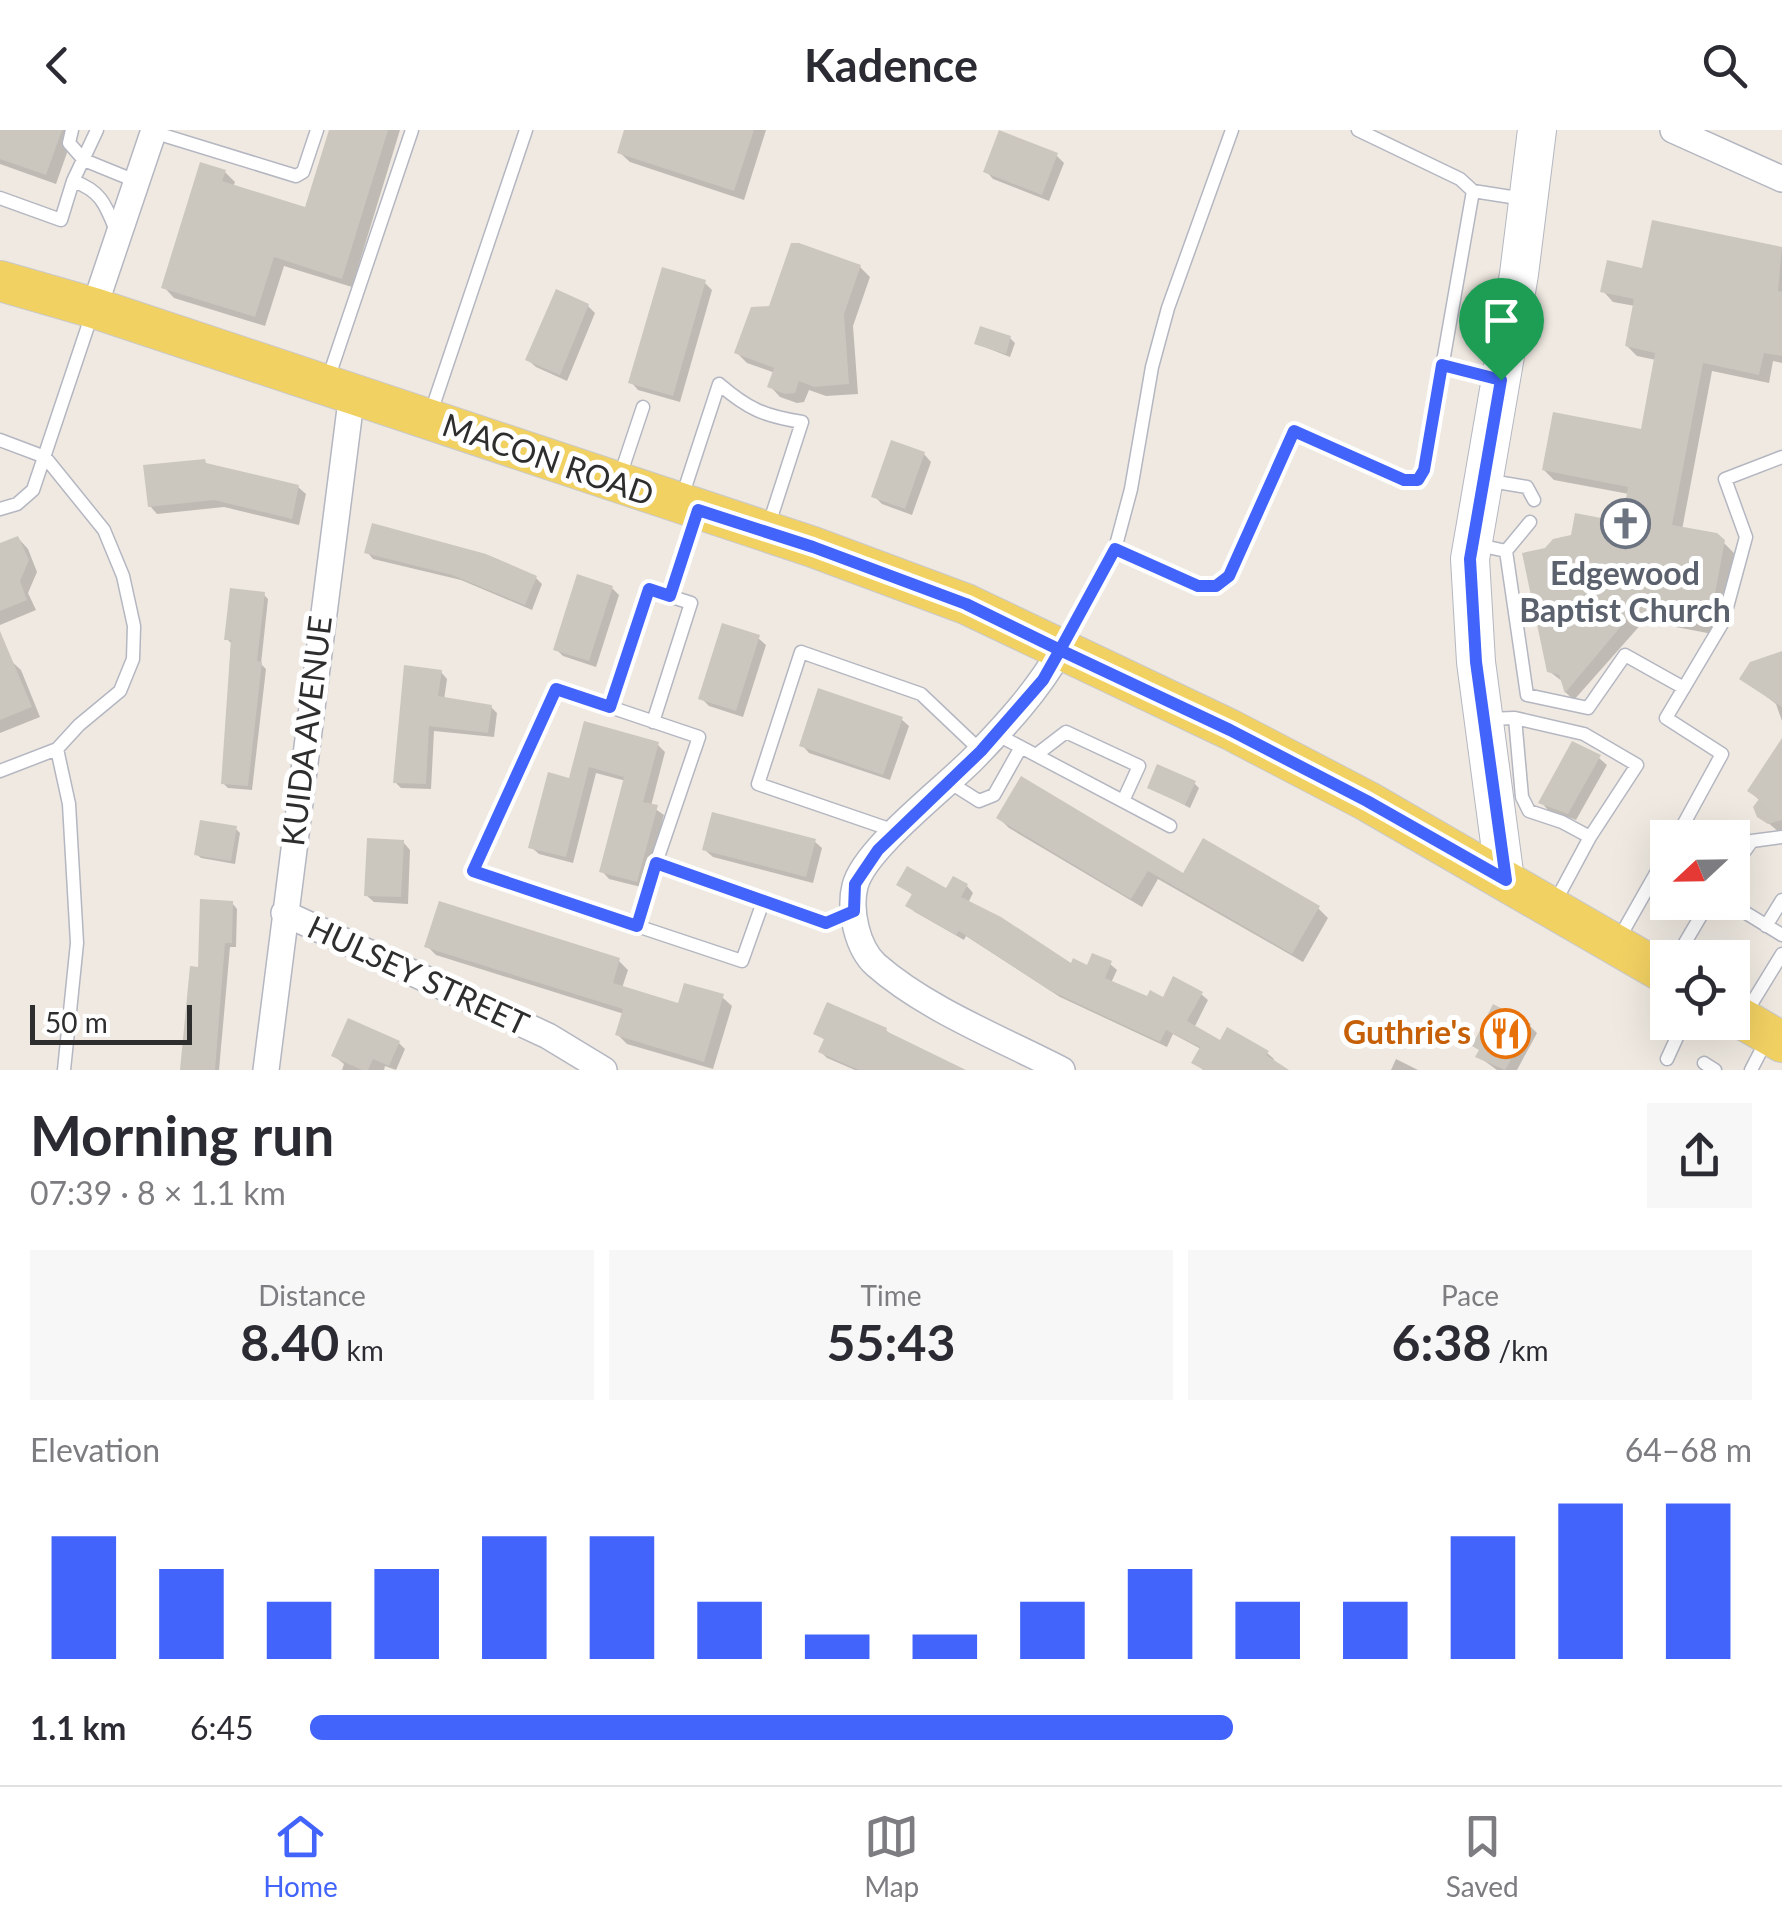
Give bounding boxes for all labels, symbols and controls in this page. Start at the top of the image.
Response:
icon: back [30,38,85,93]
text: Kadence [804,38,978,92]
icon: search [1697,38,1752,93]
pin [1459,278,1544,381]
icon: arrive [1474,293,1529,348]
street label: MACON ROAD [438,404,659,513]
church icon: Edgewood Baptist Church [1599,498,1651,550]
place label: Edgewood Baptist Church [1519,553,1731,629]
street label: KUIDA AVENUE [272,613,339,848]
north arrow [1650,820,1750,920]
map controls [1650,820,1750,1040]
street label: HULSEY STREET [302,906,535,1043]
button: locate [1650,940,1750,1040]
scale bar [30,1000,192,1044]
text: 50 m [45,1005,108,1039]
restaurant icon: Guthrie's [1480,1007,1532,1059]
place label: Guthrie's [1343,1012,1471,1051]
text: Morning run [30,1102,334,1168]
button: share [1647,1103,1752,1208]
text: 07:39 · 8 × 1.1 km [30,1173,286,1212]
text: Distance [258,1278,366,1312]
text: Time [861,1278,921,1312]
text: Pace [1441,1278,1499,1312]
text: 8.40 [240,1312,339,1372]
text: 55:43 [827,1312,955,1372]
text: 6:38 [1392,1312,1491,1372]
text: km [339,1333,384,1367]
text: /km [1491,1333,1548,1367]
text: Elevation [30,1430,160,1469]
text: 64–68 m [1625,1430,1752,1469]
text: 1.1 km [30,1708,126,1747]
text: 6:45 [190,1708,254,1747]
tab: Home [263,1809,338,1903]
tab: Map [864,1809,919,1903]
tab: Saved [1446,1809,1519,1903]

